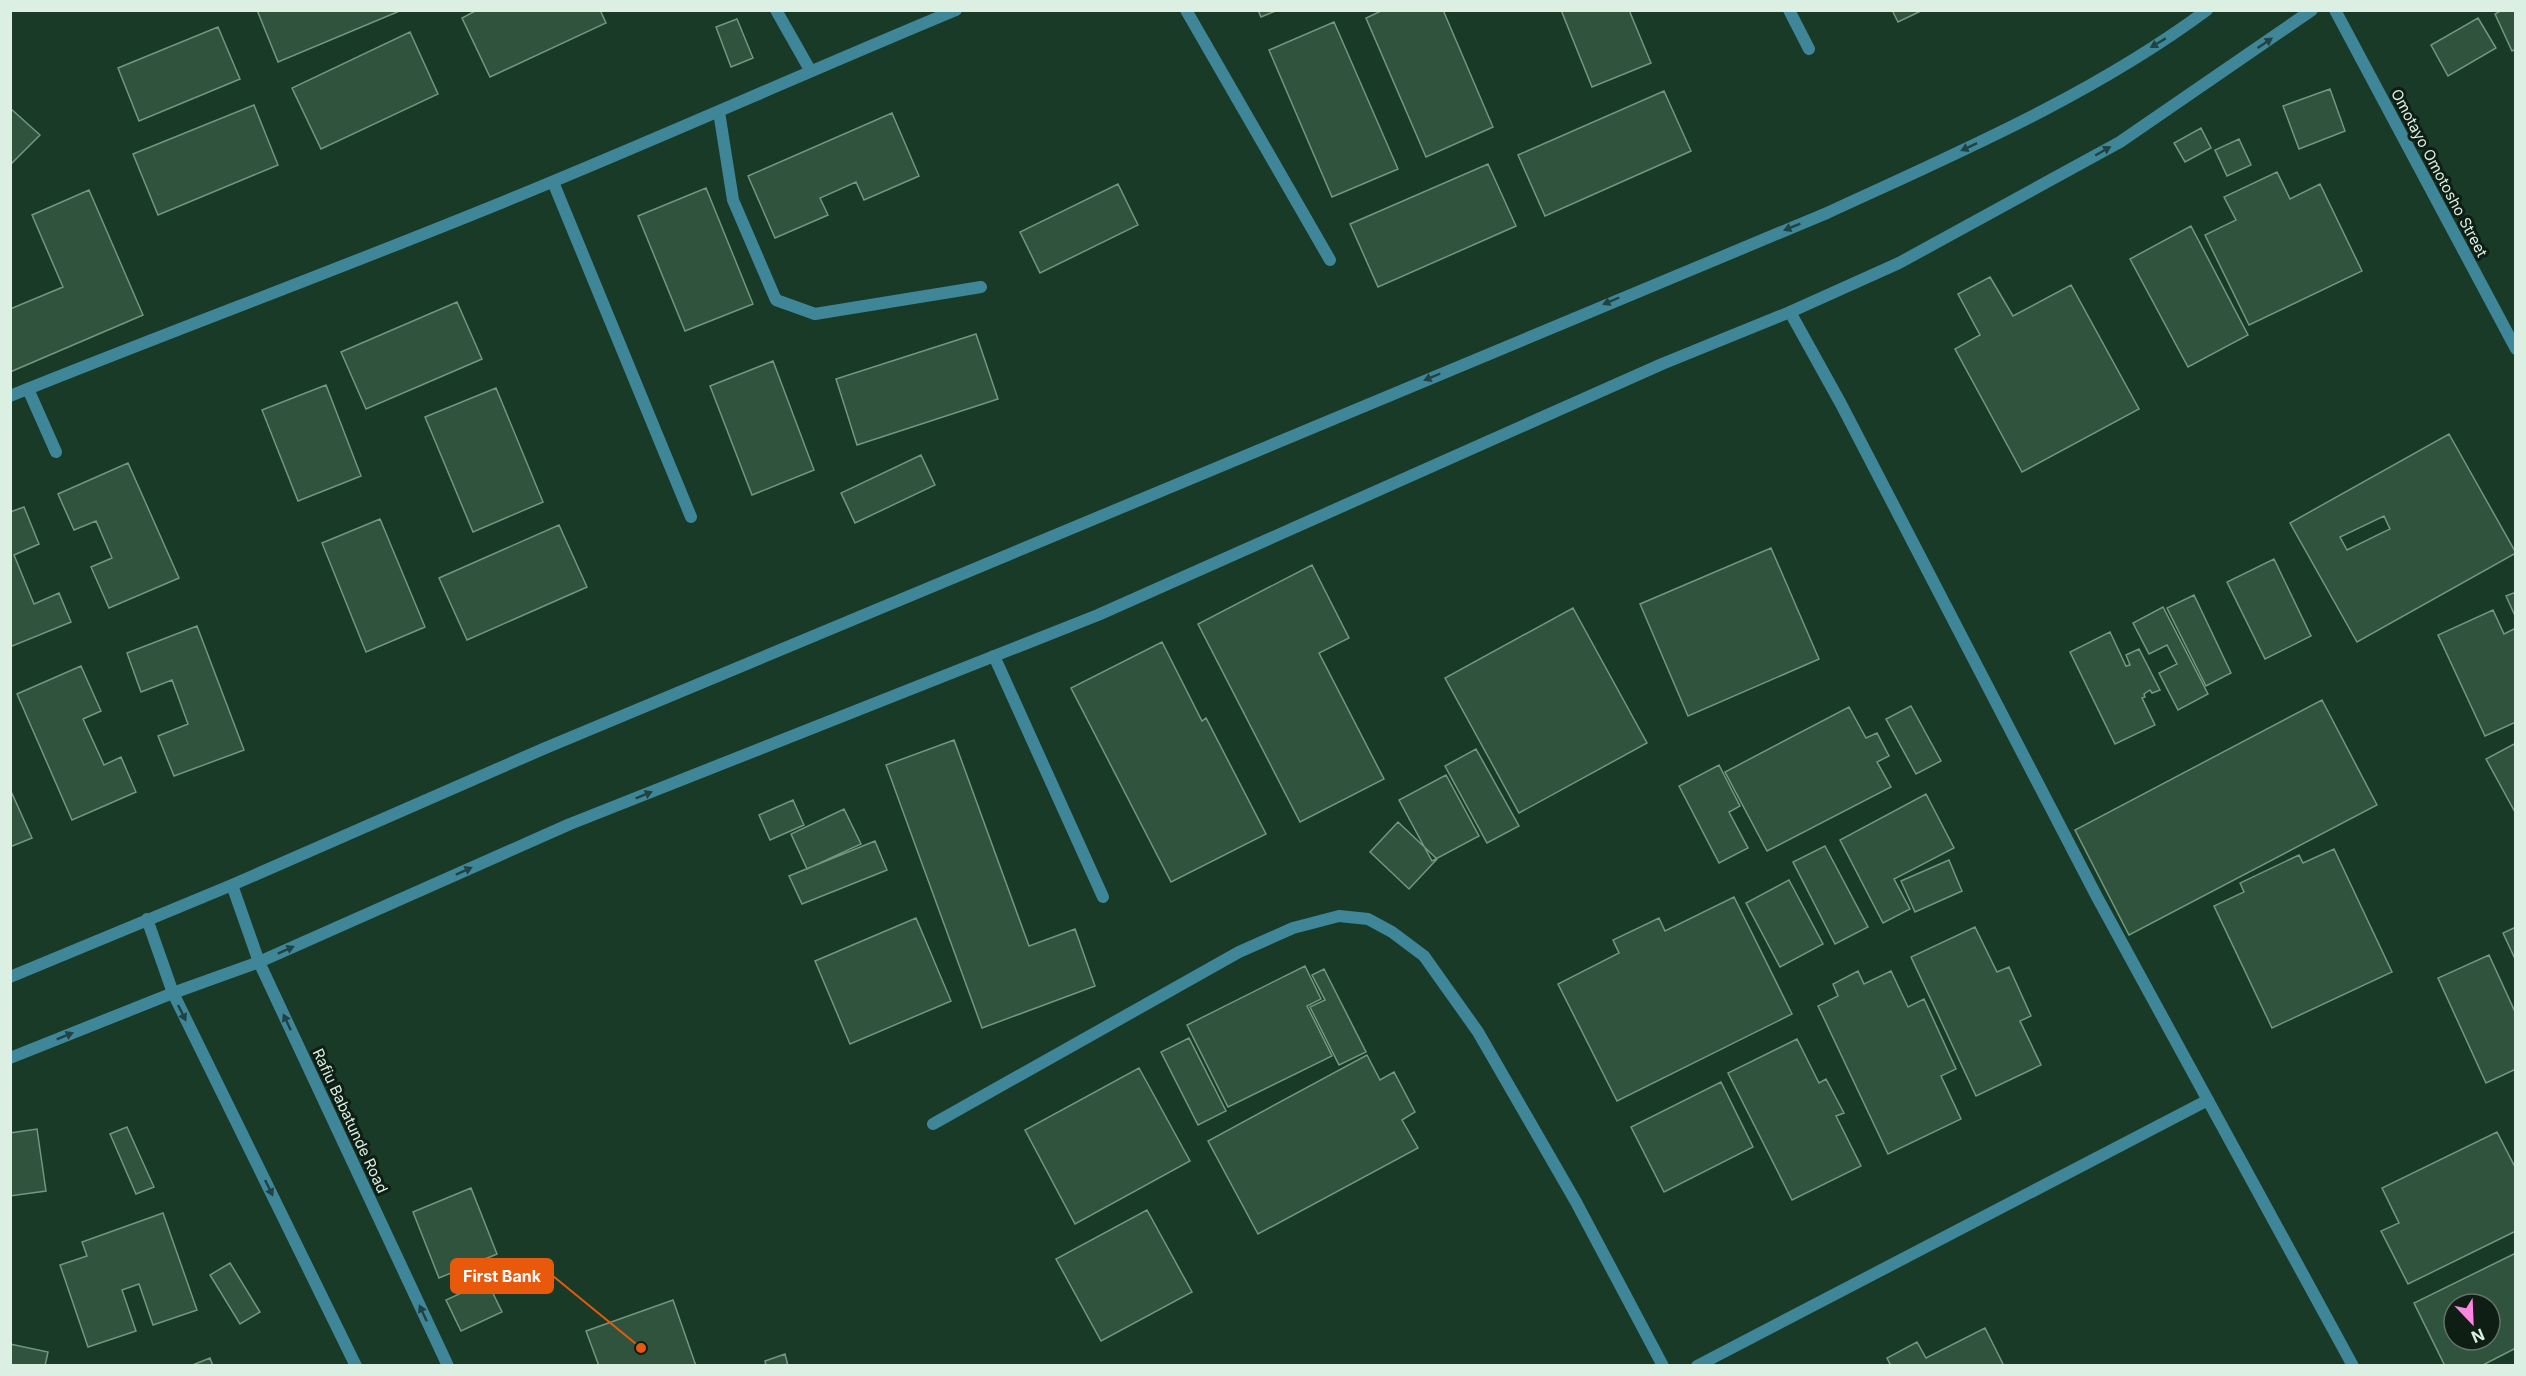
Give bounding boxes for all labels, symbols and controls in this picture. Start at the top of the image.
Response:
one-way arrow [2257,37,2273,48]
one-way arrow [2150,38,2166,49]
street label: Omotayo Omotosho Street [2387,85,2492,260]
one-way arrow [1960,142,1978,152]
one-way arrow [2095,146,2112,156]
one-way arrow [1783,223,1801,232]
one-way arrow [1603,297,1620,306]
one-way arrow [1422,372,1440,382]
one-way arrow [635,790,653,800]
one-way arrow [455,866,473,875]
one-way arrow [277,945,295,955]
one-way arrow [178,1005,187,1022]
one-way arrow [283,1013,292,1030]
one-way arrow [56,1031,74,1040]
street label: Rafiu Babatunde Road [309,1046,392,1196]
one-way arrow [263,1179,273,1197]
callout: First Bank [451,1259,553,1293]
text: First Bank [463,1266,542,1286]
north arrow [2442,1292,2502,1352]
one-way arrow [419,1304,428,1321]
text: N [2468,1324,2487,1347]

